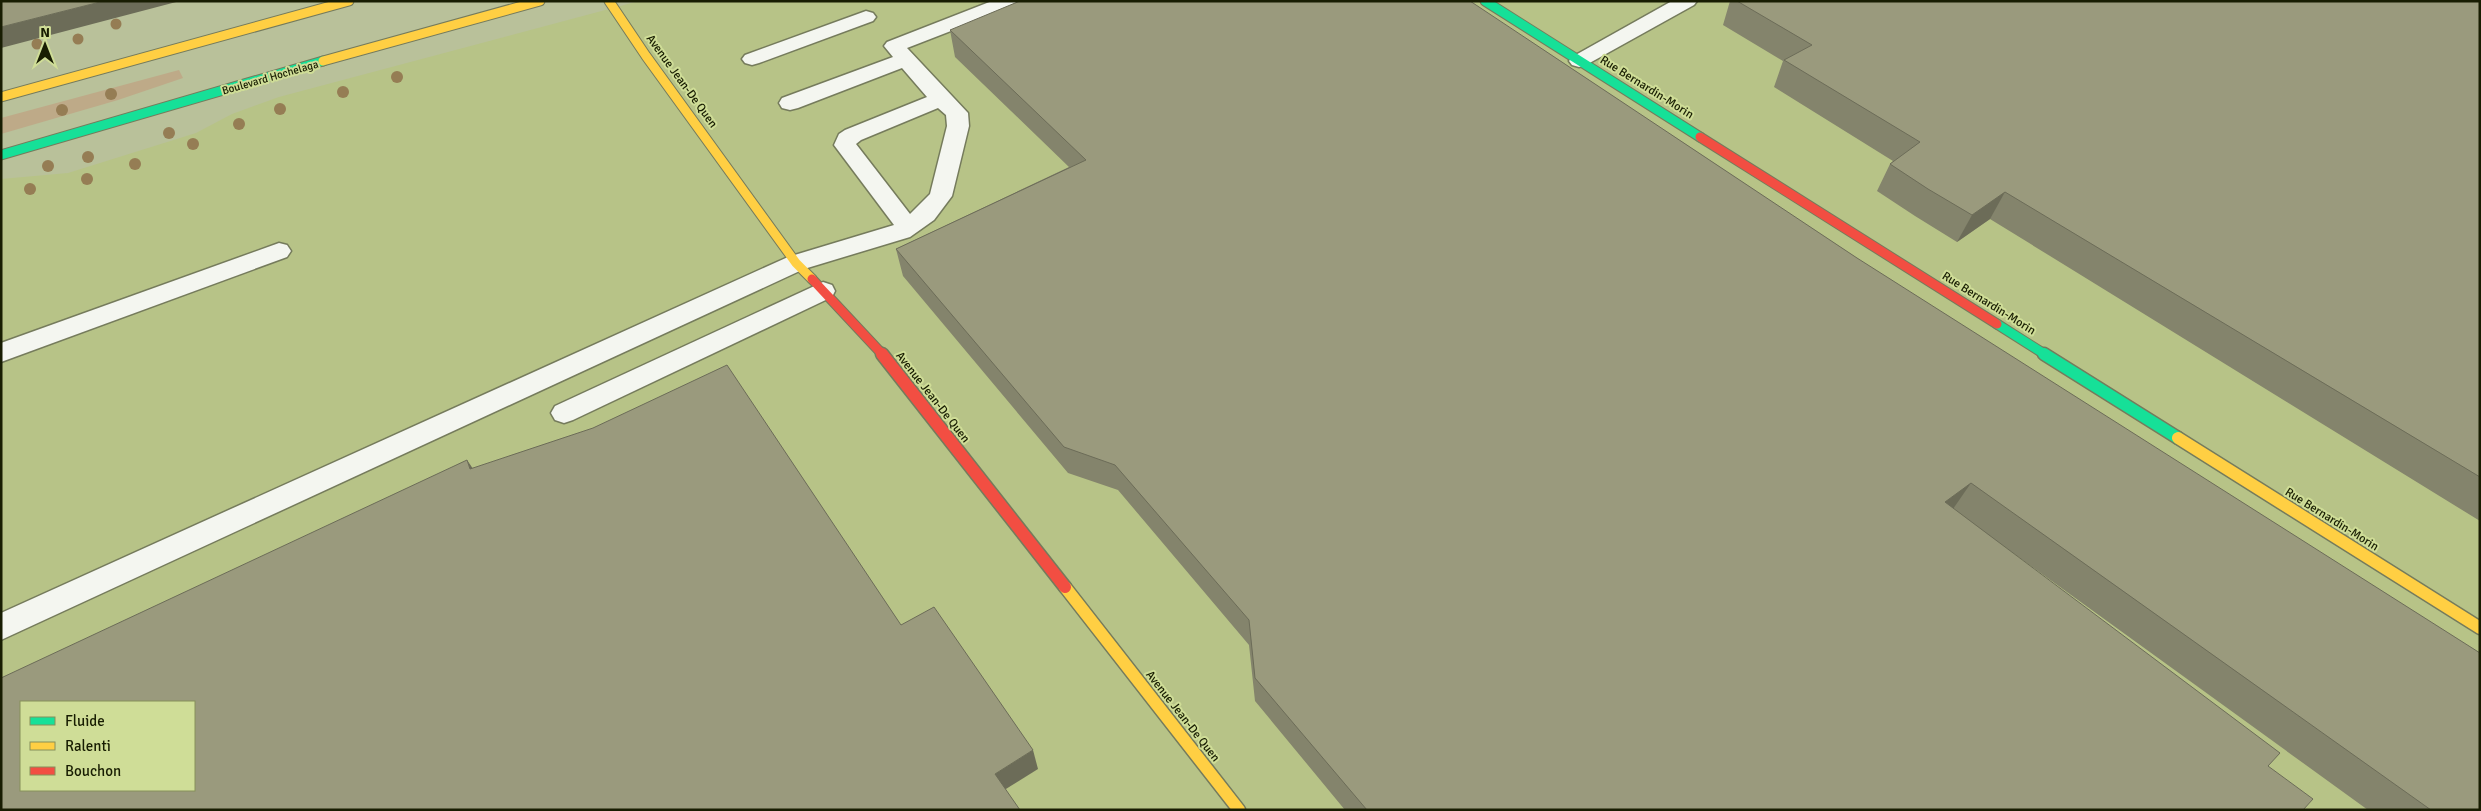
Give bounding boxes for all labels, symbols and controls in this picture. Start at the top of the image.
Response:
north arrow [20,20,70,70]
text: N [40,24,50,41]
street label: Avenue Jean-De Quen [643,32,721,131]
street label: Rue Bernardin-Morin [1597,53,1696,122]
street label: Boulevard Hochelaga [220,57,320,97]
street label: Rue Bernardin-Morin [1939,269,2038,338]
street label: Avenue Jean-De Quen [892,349,973,446]
street label: Rue Bernardin-Morin [2282,485,2381,554]
street label: Avenue Jean-De Quen [1142,668,1223,765]
legend [20,701,195,791]
text: Fluide [65,712,105,730]
text: Ralenti [65,737,111,755]
text: Bouchon [65,762,121,780]

